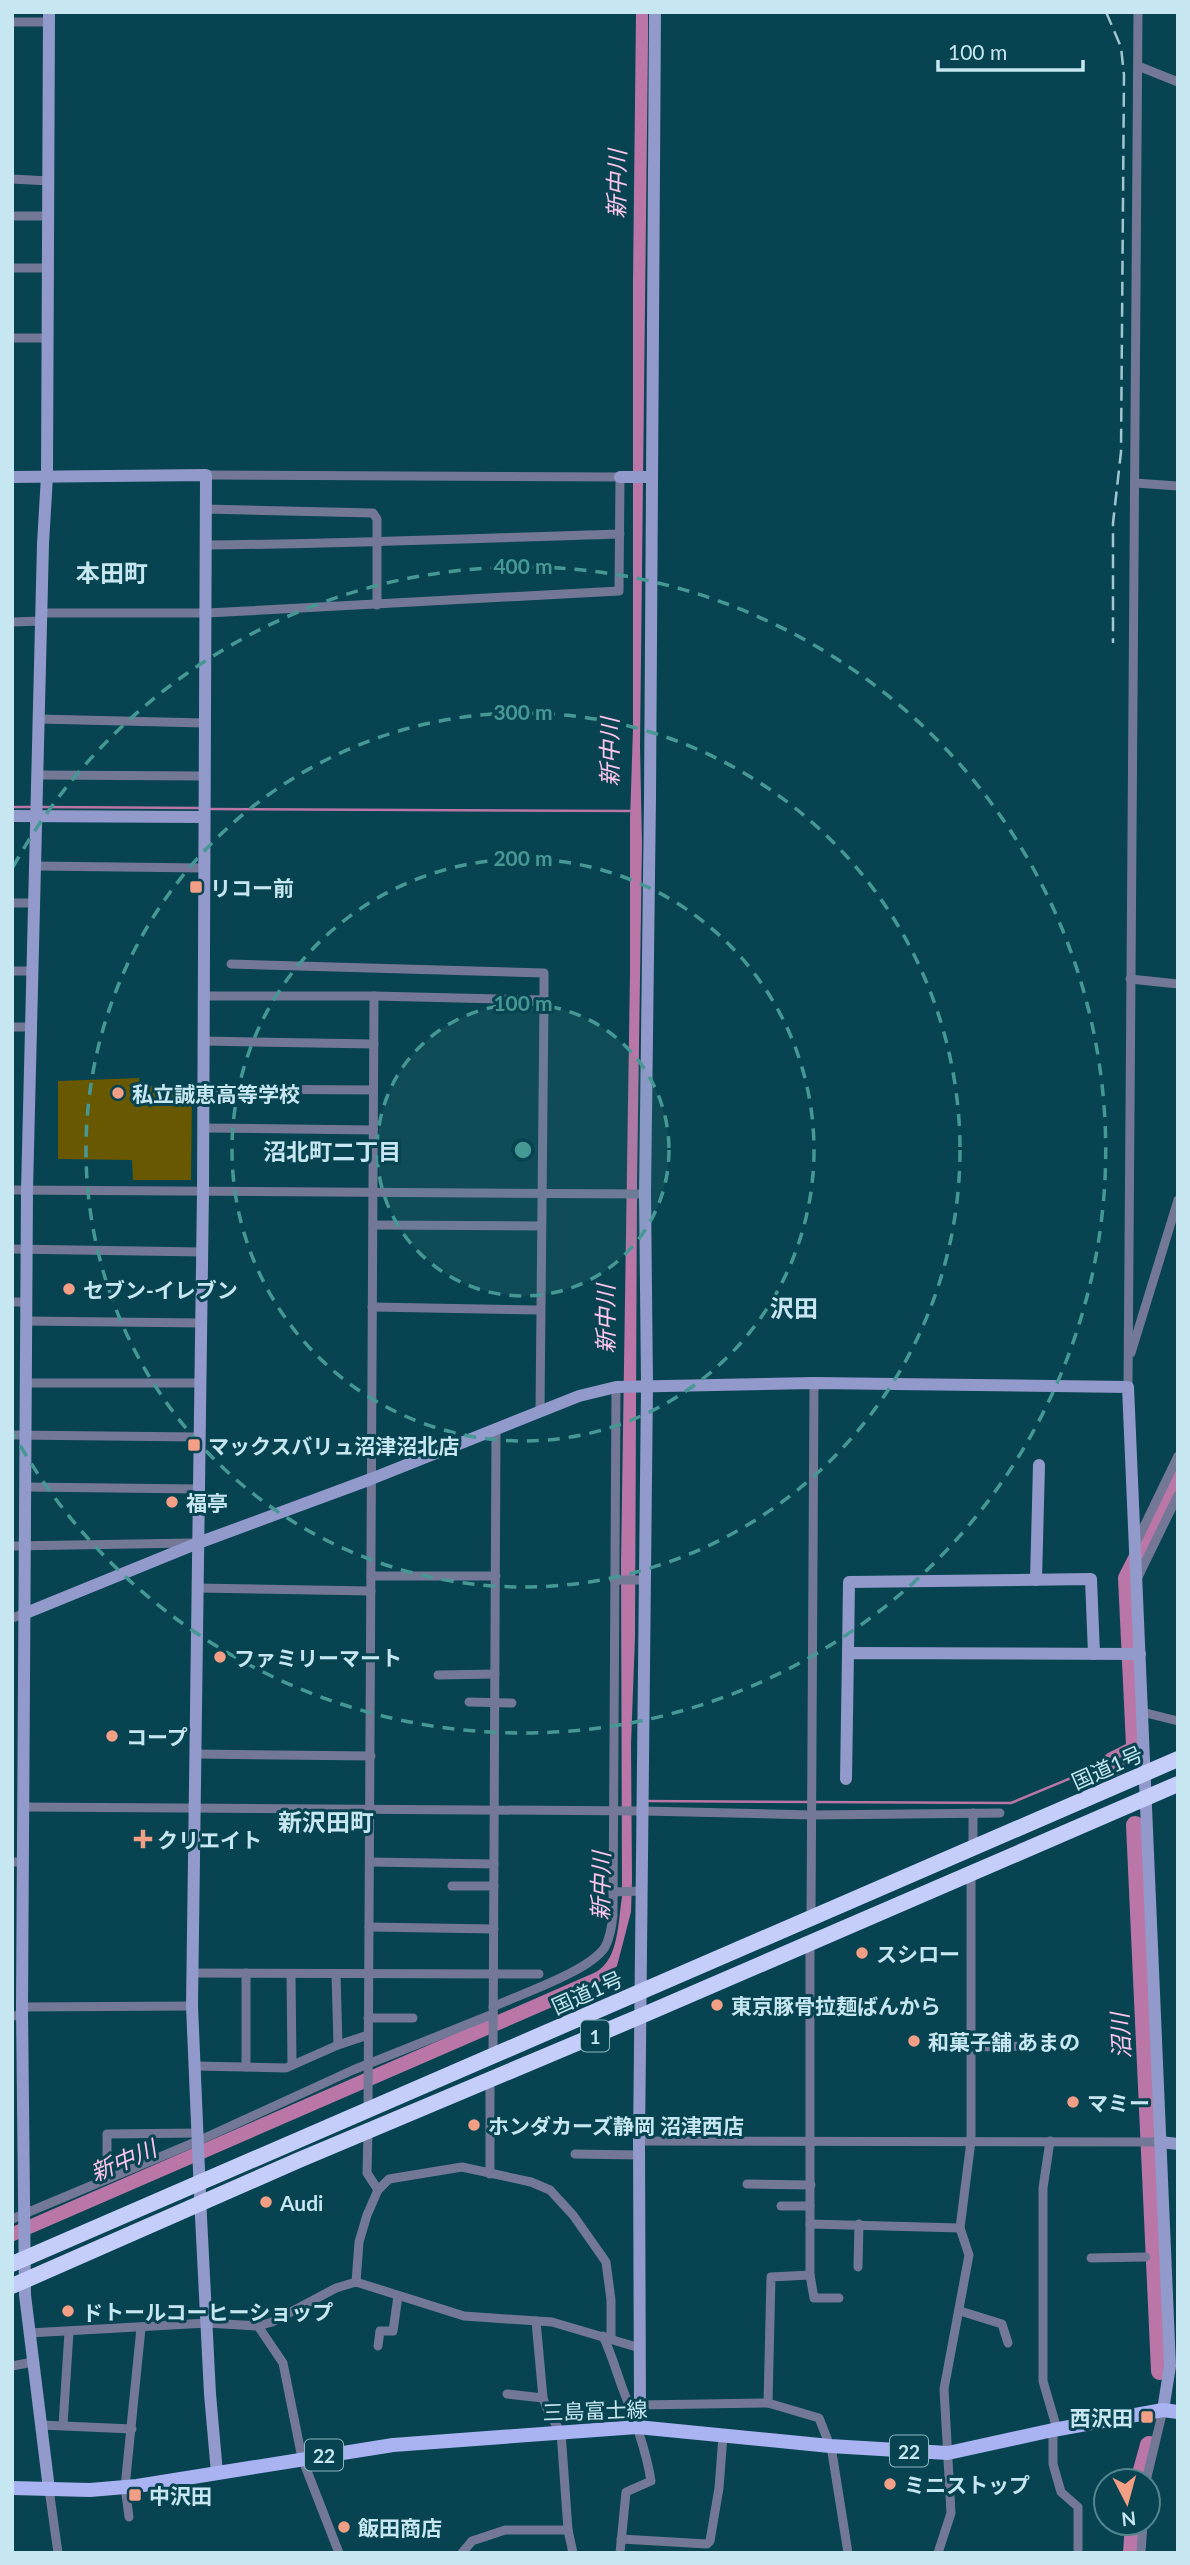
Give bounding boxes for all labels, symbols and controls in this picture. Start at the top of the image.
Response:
scale bar [938,28,1083,72]
text: 100 m [948,39,1007,64]
water label: 新中川 [601,146,631,219]
text: 400 m [493,553,553,578]
district label: 本田町 [76,558,148,587]
text: 300 m [493,699,553,724]
water label: 新中川 [595,715,623,787]
text: 200 m [493,845,553,870]
place label: リコー前 [210,875,294,900]
marker: リコー前 [188,879,204,895]
text: 100 m [493,990,553,1015]
place label: 私立誠恵高等学校 [132,1081,300,1106]
marker: 私立誠恵高等学校 [110,1085,126,1101]
district label: 沼北町二丁目 [263,1137,401,1165]
centre of rings [511,1138,535,1162]
place label: セブン-イレブン [83,1277,238,1302]
marker: セブン-イレブン [61,1281,77,1297]
water label: 新中川 [591,1282,619,1354]
district label: 沢田 [770,1293,818,1322]
place label: マックスバリュ沼津沼北店 [208,1433,459,1458]
marker: マックスバリュ沼津沼北店 [186,1437,202,1453]
place label: 福亭 [186,1490,228,1515]
marker: 福亭 [164,1494,180,1510]
place label: ファミリーマート [234,1645,402,1670]
marker: ファミリーマート [212,1649,228,1665]
place label: コープ [126,1724,188,1749]
marker: コープ [104,1728,120,1744]
street label: 国道1号 [1068,1740,1146,1794]
district label: 新沢田町 [278,1807,374,1836]
place label: クリエイト [157,1827,262,1852]
marker: クリエイト [135,1831,151,1847]
water label: 新中川 [585,1848,615,1921]
place label: スシロー [876,1941,960,1966]
marker: スシロー [854,1945,870,1961]
street label: 国道1号 [548,1965,626,2019]
place label: 東京豚骨拉麺ばんから [731,1993,941,2018]
marker: 東京豚骨拉麺ばんから [709,1997,725,2013]
water label: 沼川 [1105,2009,1135,2060]
road number: 1 [581,2020,609,2052]
place label: 和菓子舗 あまの [928,2029,1080,2054]
marker: 和菓子舗 あまの [906,2033,922,2049]
place label: マミー [1087,2090,1150,2115]
marker: マミー [1065,2094,1081,2110]
place label: ホンダカーズ静岡 沼津西店 [488,2113,744,2138]
marker: ホンダカーズ静岡 沼津西店 [466,2117,482,2133]
water label: 新中川 [86,2132,163,2186]
place label: Audi [279,2190,323,2215]
marker: Audi [258,2194,274,2210]
place label: ドトールコーヒーショップ [82,2299,333,2324]
marker: ドトールコーヒーショップ [60,2303,76,2319]
street label: 三島富士線 [542,2396,648,2424]
place label: 西沢田 [1070,2405,1133,2430]
marker: 西沢田 [1139,2409,1155,2425]
road number: 22 [890,2436,928,2466]
road number: 22 [305,2440,343,2470]
north arrow [1092,2467,1162,2537]
place label: ミニストップ [904,2472,1030,2497]
marker: ミニストップ [882,2476,898,2492]
place label: 中沢田 [149,2483,212,2508]
marker: 中沢田 [127,2487,143,2503]
text: N [1120,2507,1137,2532]
place label: 飯田商店 [357,2515,442,2540]
marker: 飯田商店 [336,2519,352,2535]

